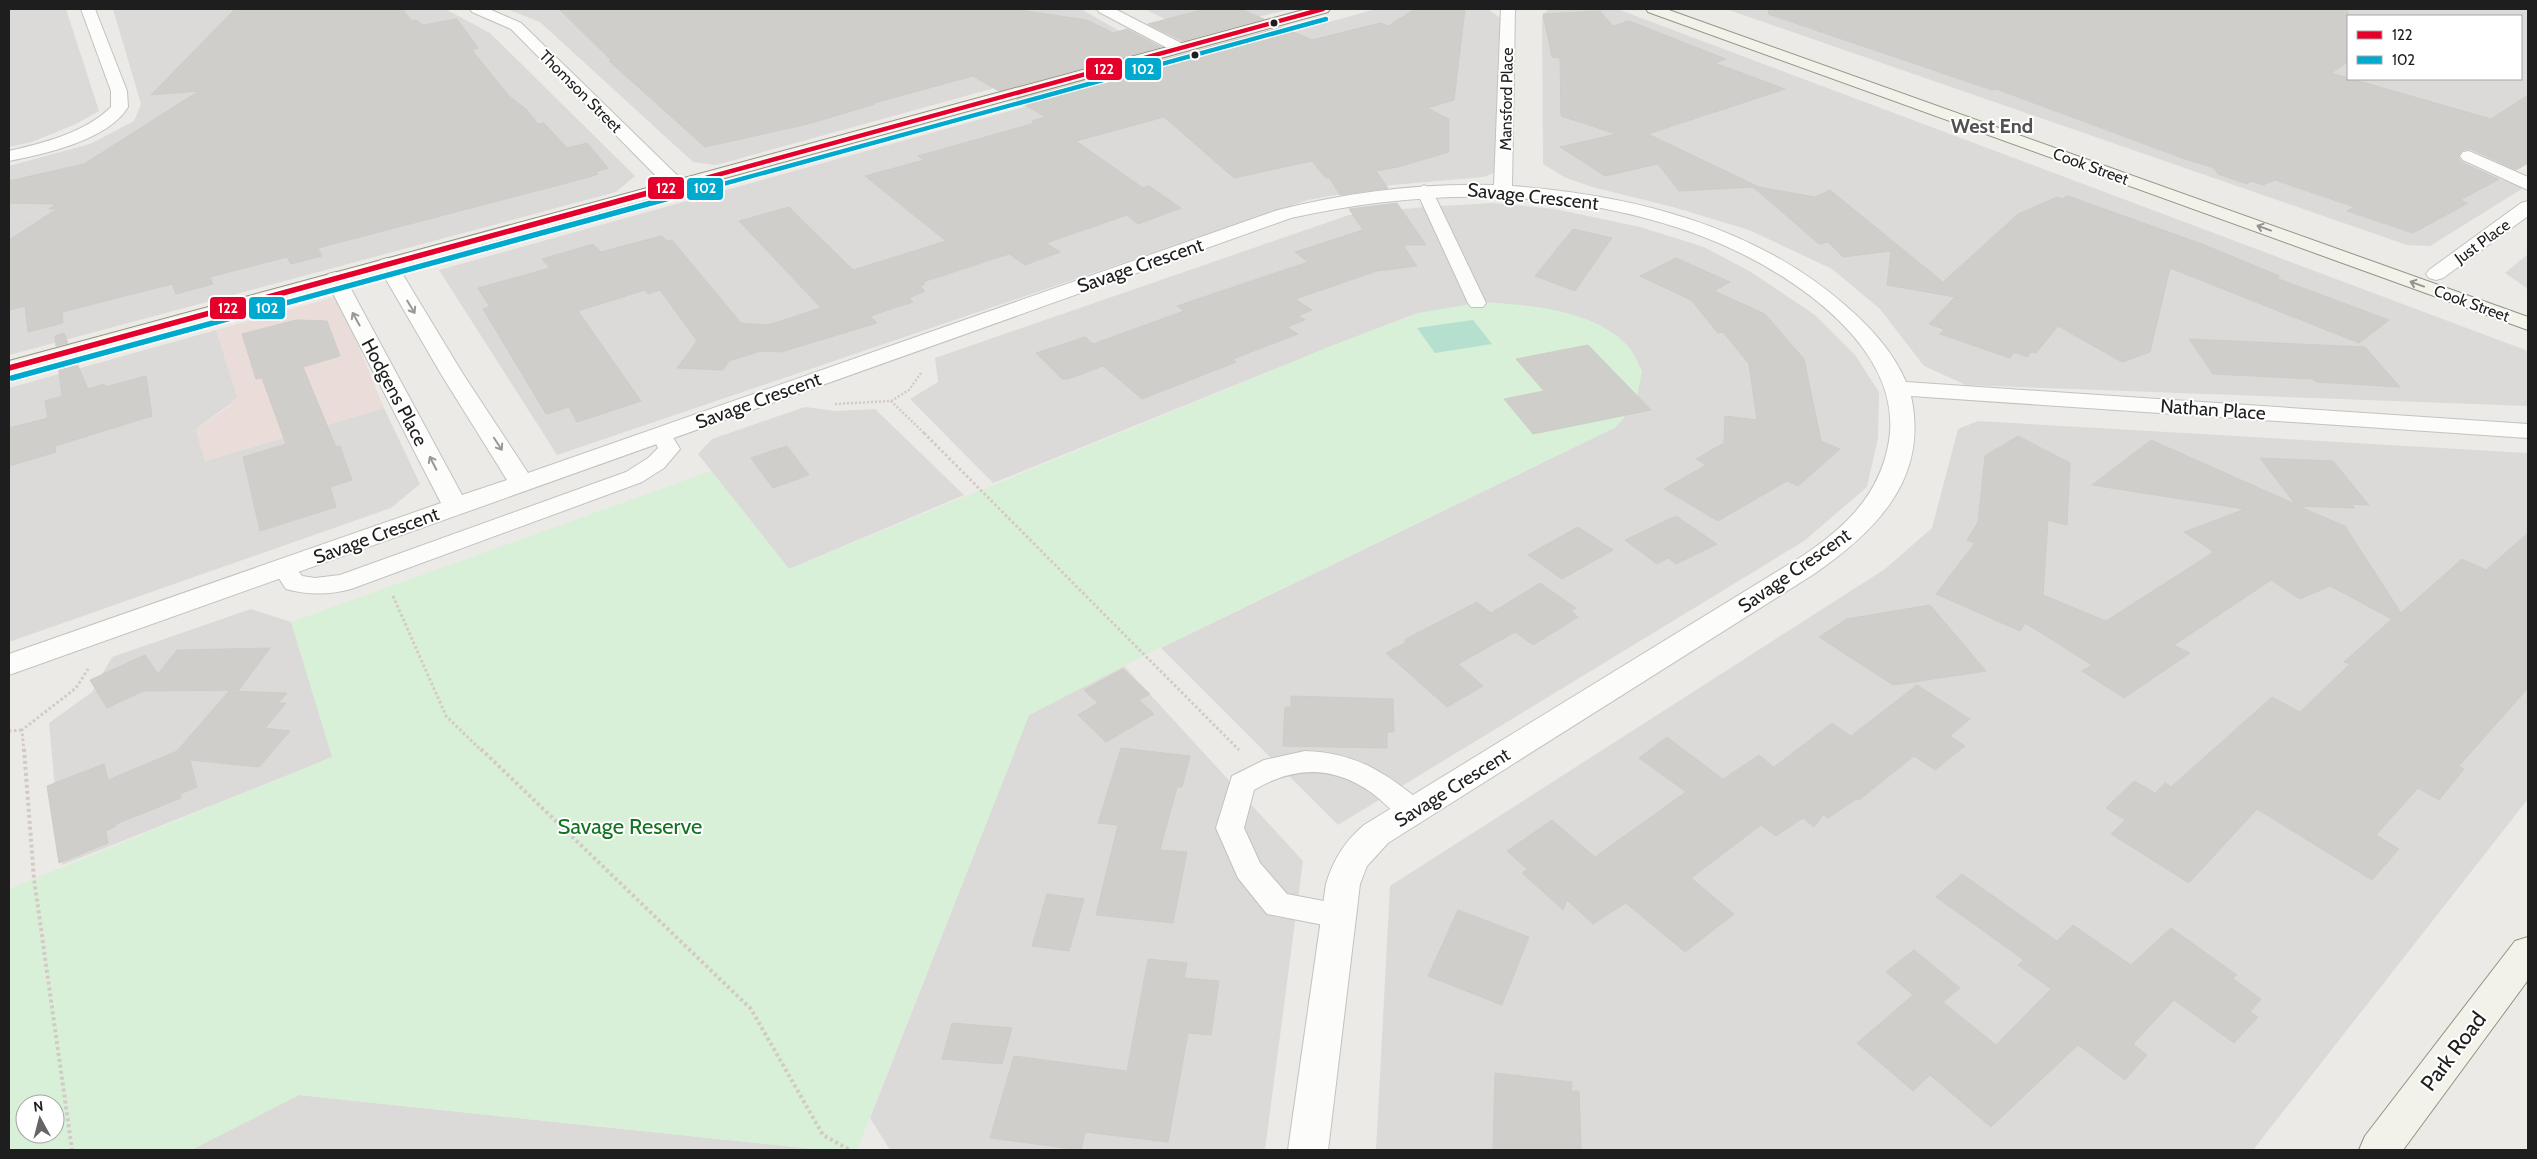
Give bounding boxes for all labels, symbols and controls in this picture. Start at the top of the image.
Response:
legend [2347,15,2522,80]
unlabelled marker [1269,18,1279,28]
text: 122 [2392,26,2413,44]
street label: Thomson Street [535,46,626,137]
street label: Mansford Place [1496,47,1517,151]
unlabelled marker [1190,50,1200,60]
text: 102 [2392,51,2415,69]
line badge: 122 [1085,57,1123,81]
line badge: 102 [1124,57,1162,81]
text: 122 [1094,60,1114,78]
text: 102 [1132,60,1154,78]
district label: West End [1951,114,2033,138]
street label: Cook Street [2050,144,2132,189]
line badge: 122 [647,176,685,200]
line badge: 102 [686,177,724,201]
street label: Savage Crescent [1466,178,1600,215]
text: 122 [656,179,676,197]
text: 102 [694,179,716,197]
street label: Just Place [2450,215,2514,268]
one-way arrow [2256,223,2272,233]
street label: Savage Crescent [1074,233,1207,298]
one-way arrow [2409,278,2425,288]
street label: Cook Street [2431,281,2513,326]
line badge: 122 [209,296,247,320]
line badge: 102 [248,296,286,320]
text: 122 [218,299,238,317]
text: 102 [256,299,278,317]
one-way arrow [407,299,417,313]
one-way arrow [351,313,361,327]
street label: Hodgens Place [357,334,433,450]
street label: Savage Crescent [692,367,825,434]
street label: Nathan Place [2160,394,2267,425]
one-way arrow [493,437,503,451]
one-way arrow [428,456,437,471]
street label: Savage Crescent [310,502,443,569]
street label: Savage Crescent [1734,523,1855,618]
street label: Savage Crescent [1390,742,1515,832]
park label: Savage Reserve [558,813,702,840]
street label: Park Road [2415,1006,2492,1096]
north arrow [15,1094,65,1144]
text: N [32,1097,44,1116]

